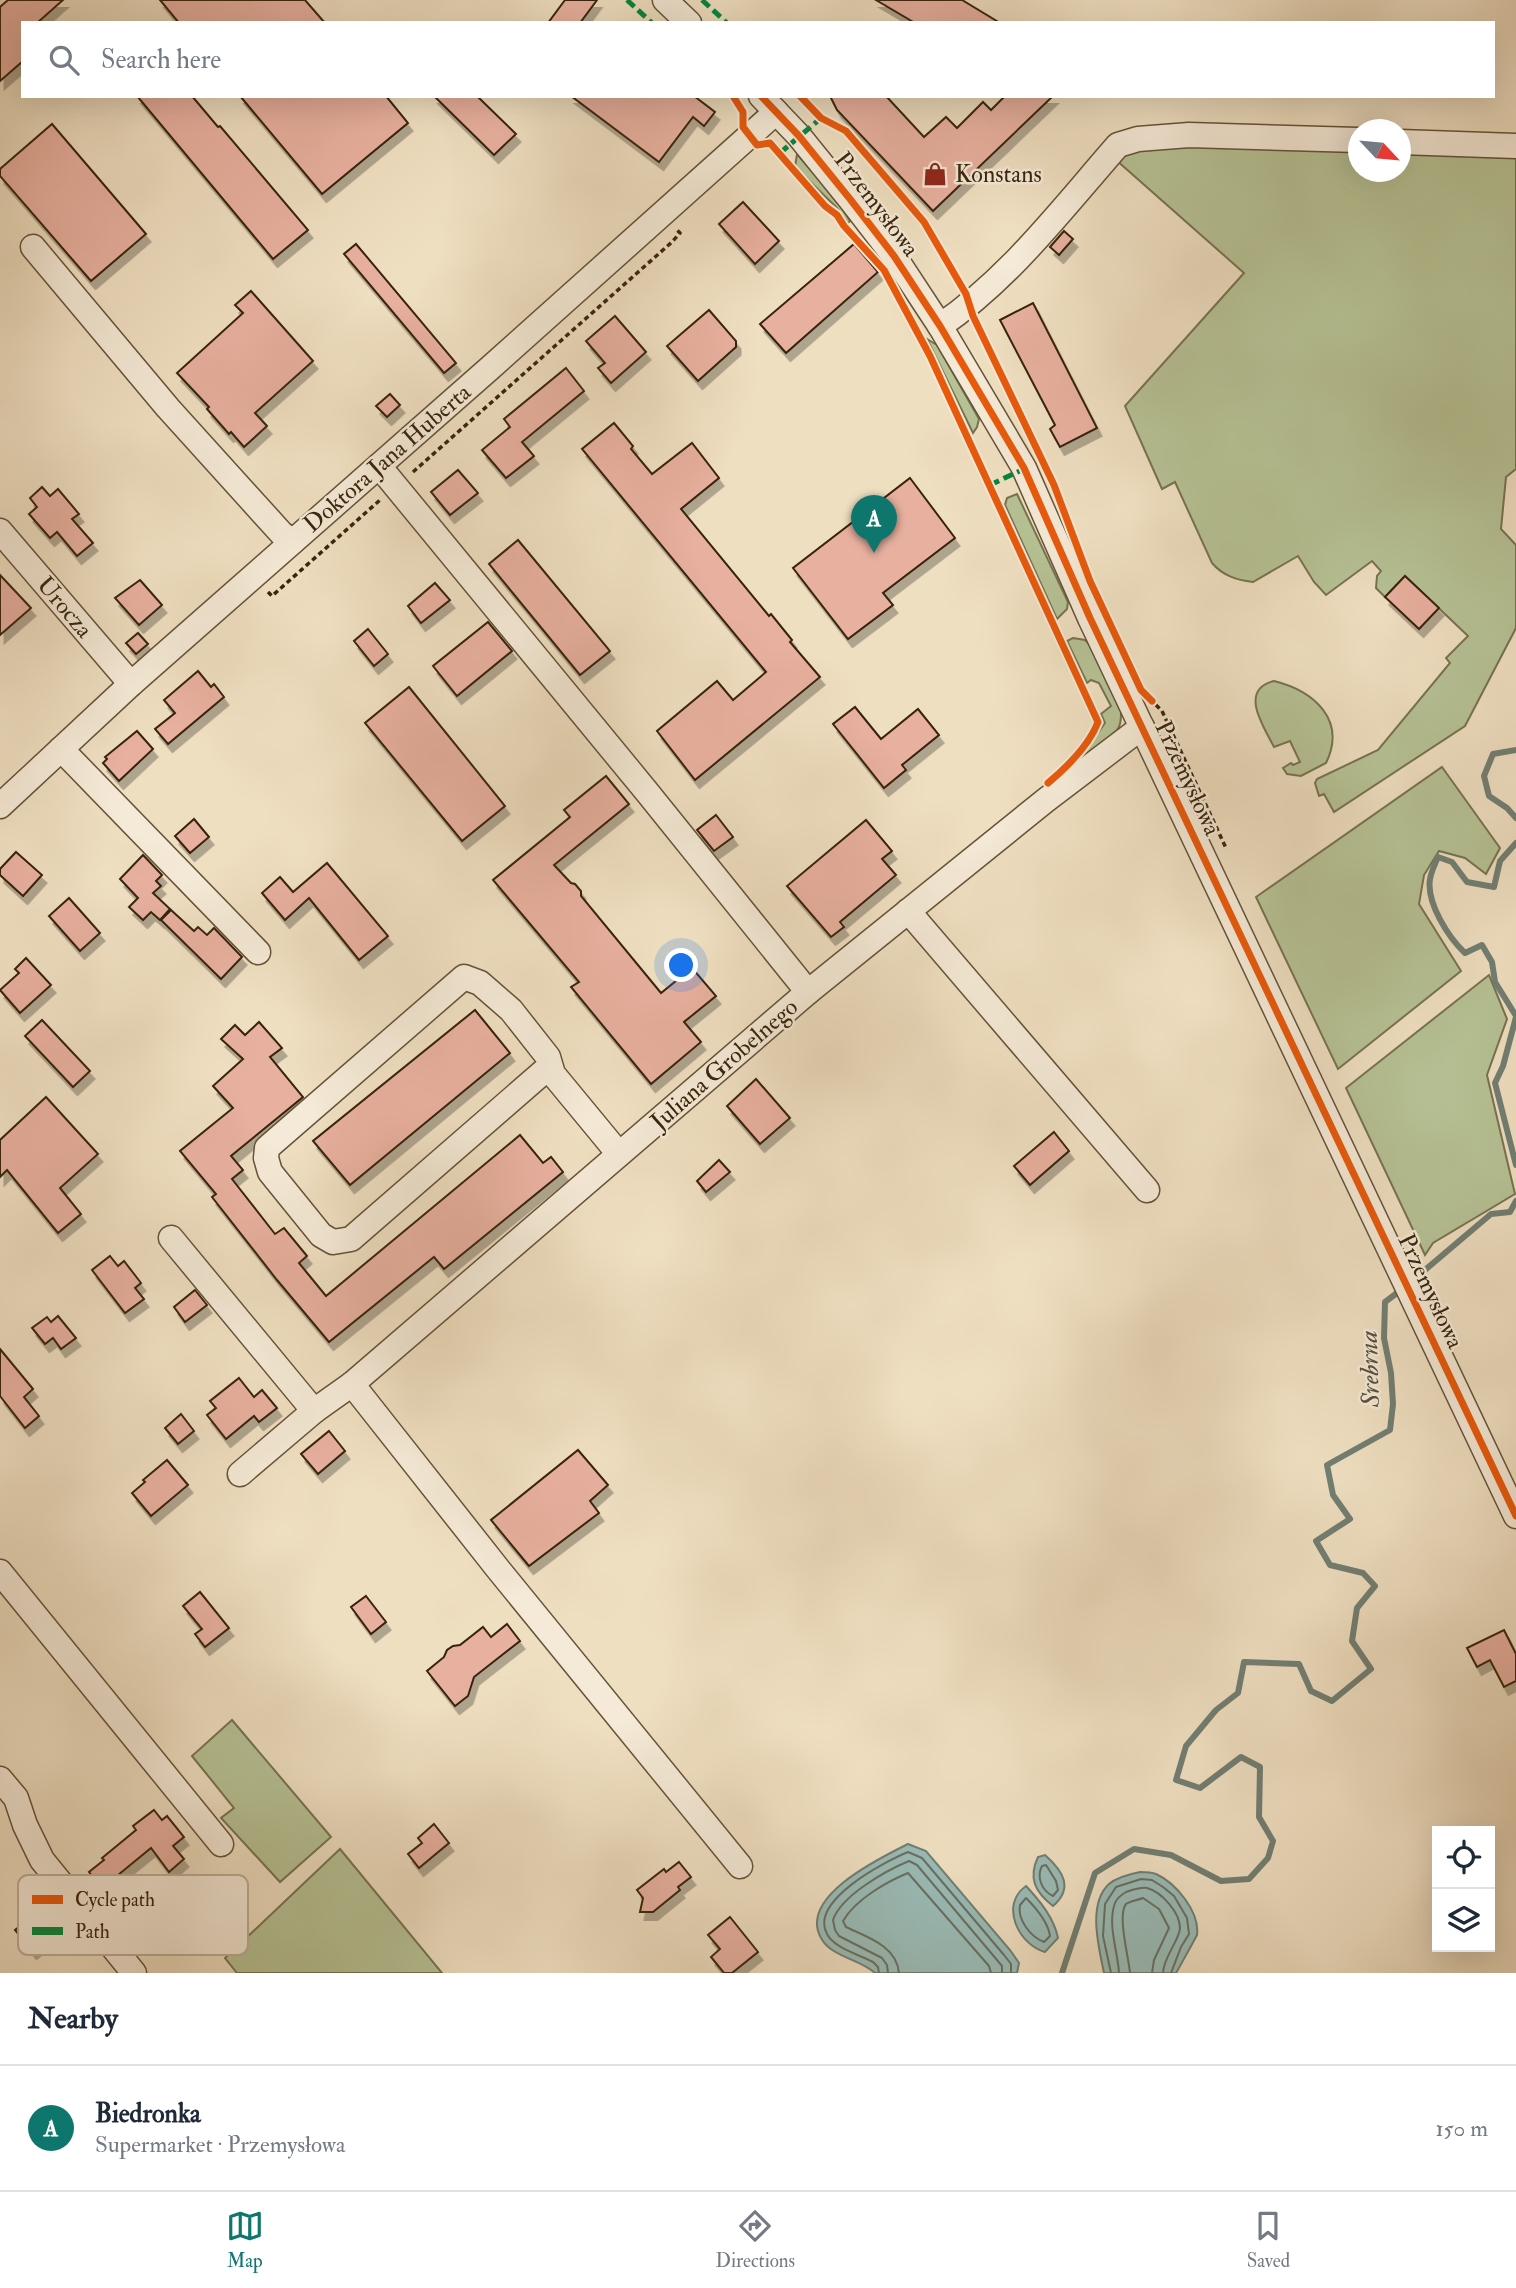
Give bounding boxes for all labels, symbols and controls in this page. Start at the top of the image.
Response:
search box [21,21,1495,98]
icon: search [45,41,83,79]
text: Search here [101,44,221,76]
north arrow [1348,119,1411,182]
street label: Przemysłowa [827,146,927,264]
place label: Konstans [955,159,1042,190]
shop icon: Konstans [921,160,949,188]
street label: Doktora Jana Huberta [297,376,478,540]
pin: A [851,495,897,553]
street label: Urocza [30,570,100,645]
street label: Przemysłowa [1147,716,1228,842]
your location [664,948,698,982]
street label: Juliana Grobelnego [643,992,805,1138]
street label: Przemysłowa [1390,1229,1471,1355]
water label: Srebrna [1353,1330,1387,1409]
map controls [1432,1826,1495,1952]
button: locate [1432,1826,1495,1889]
legend [18,1875,248,1955]
text: Cycle path [75,1888,155,1913]
button: layers [1432,1889,1495,1952]
text: Path [75,1920,110,1944]
text: Nearby [28,2000,118,2037]
text: Biedronka [95,2098,201,2130]
text: A [44,2114,58,2143]
text: 150 m [1435,2114,1488,2143]
text: Supermarket · Przemysłowa [95,2130,345,2159]
tab: Map [226,2207,264,2273]
tab: Directions [715,2207,795,2273]
tab: Saved [1247,2207,1290,2273]

